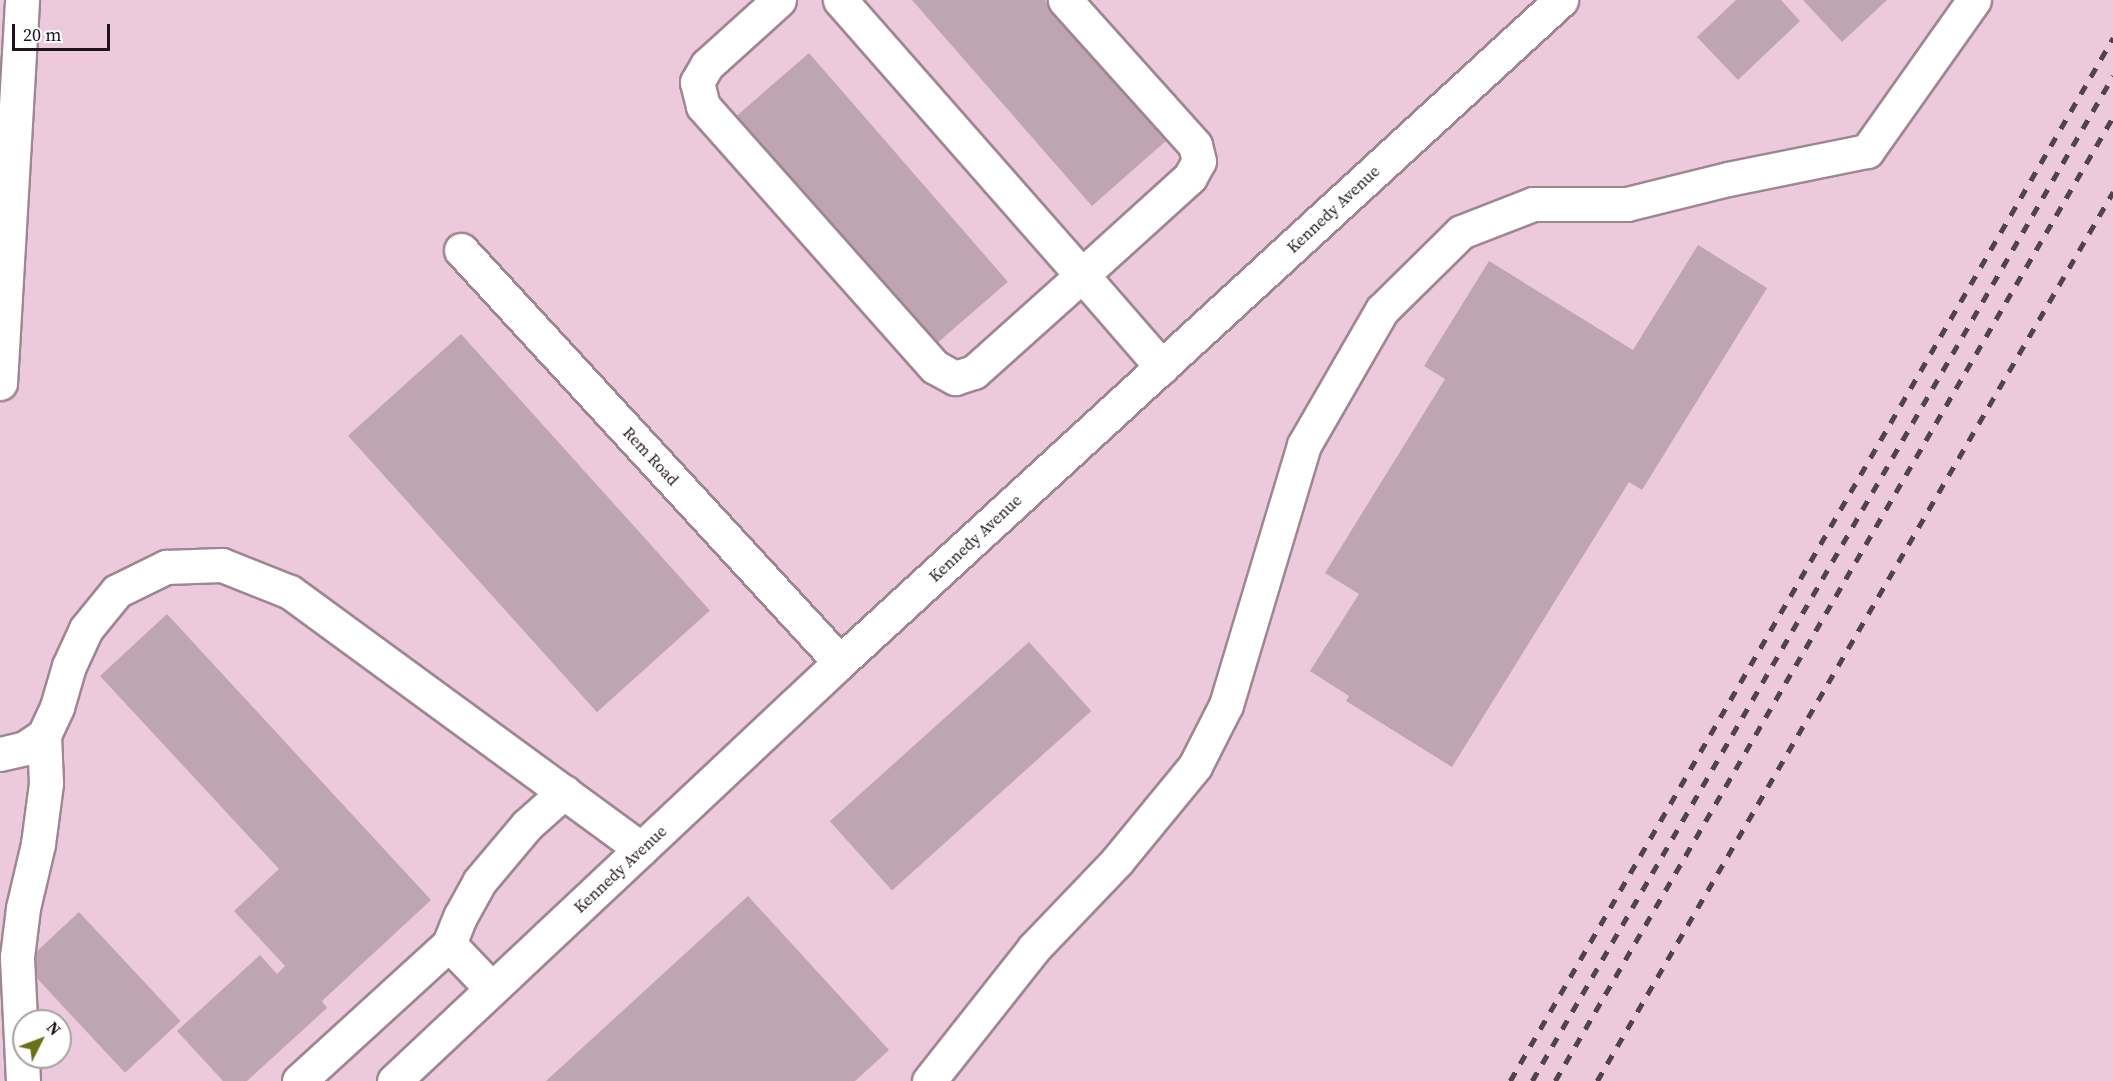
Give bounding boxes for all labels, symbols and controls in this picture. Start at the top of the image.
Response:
scale bar [15,12,112,50]
text: 20 m [23,22,61,47]
street label: Kennedy Avenue [1283,161,1383,257]
street label: Rem Road [619,423,683,489]
street label: Kennedy Avenue [925,490,1025,586]
street label: Kennedy Avenue [570,821,670,917]
north arrow [12,1009,72,1069]
text: N [42,1017,66,1040]

